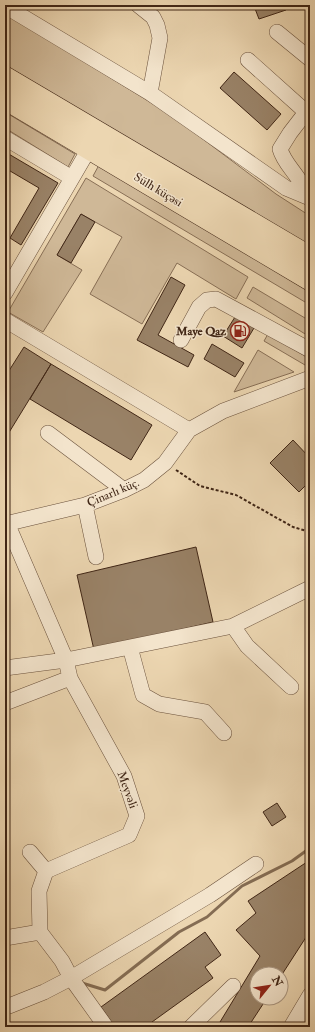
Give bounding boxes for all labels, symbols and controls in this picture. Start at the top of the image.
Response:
street label: Sülh küçəsi [131,170,185,210]
fuel station icon: Maye Qaz [229,320,251,342]
place label: Maye Qaz [175,324,226,339]
street label: Çinarlı küç. [85,475,141,511]
street label: Meyvəli [113,769,141,811]
north arrow [249,966,289,1006]
text: N [269,973,286,990]

